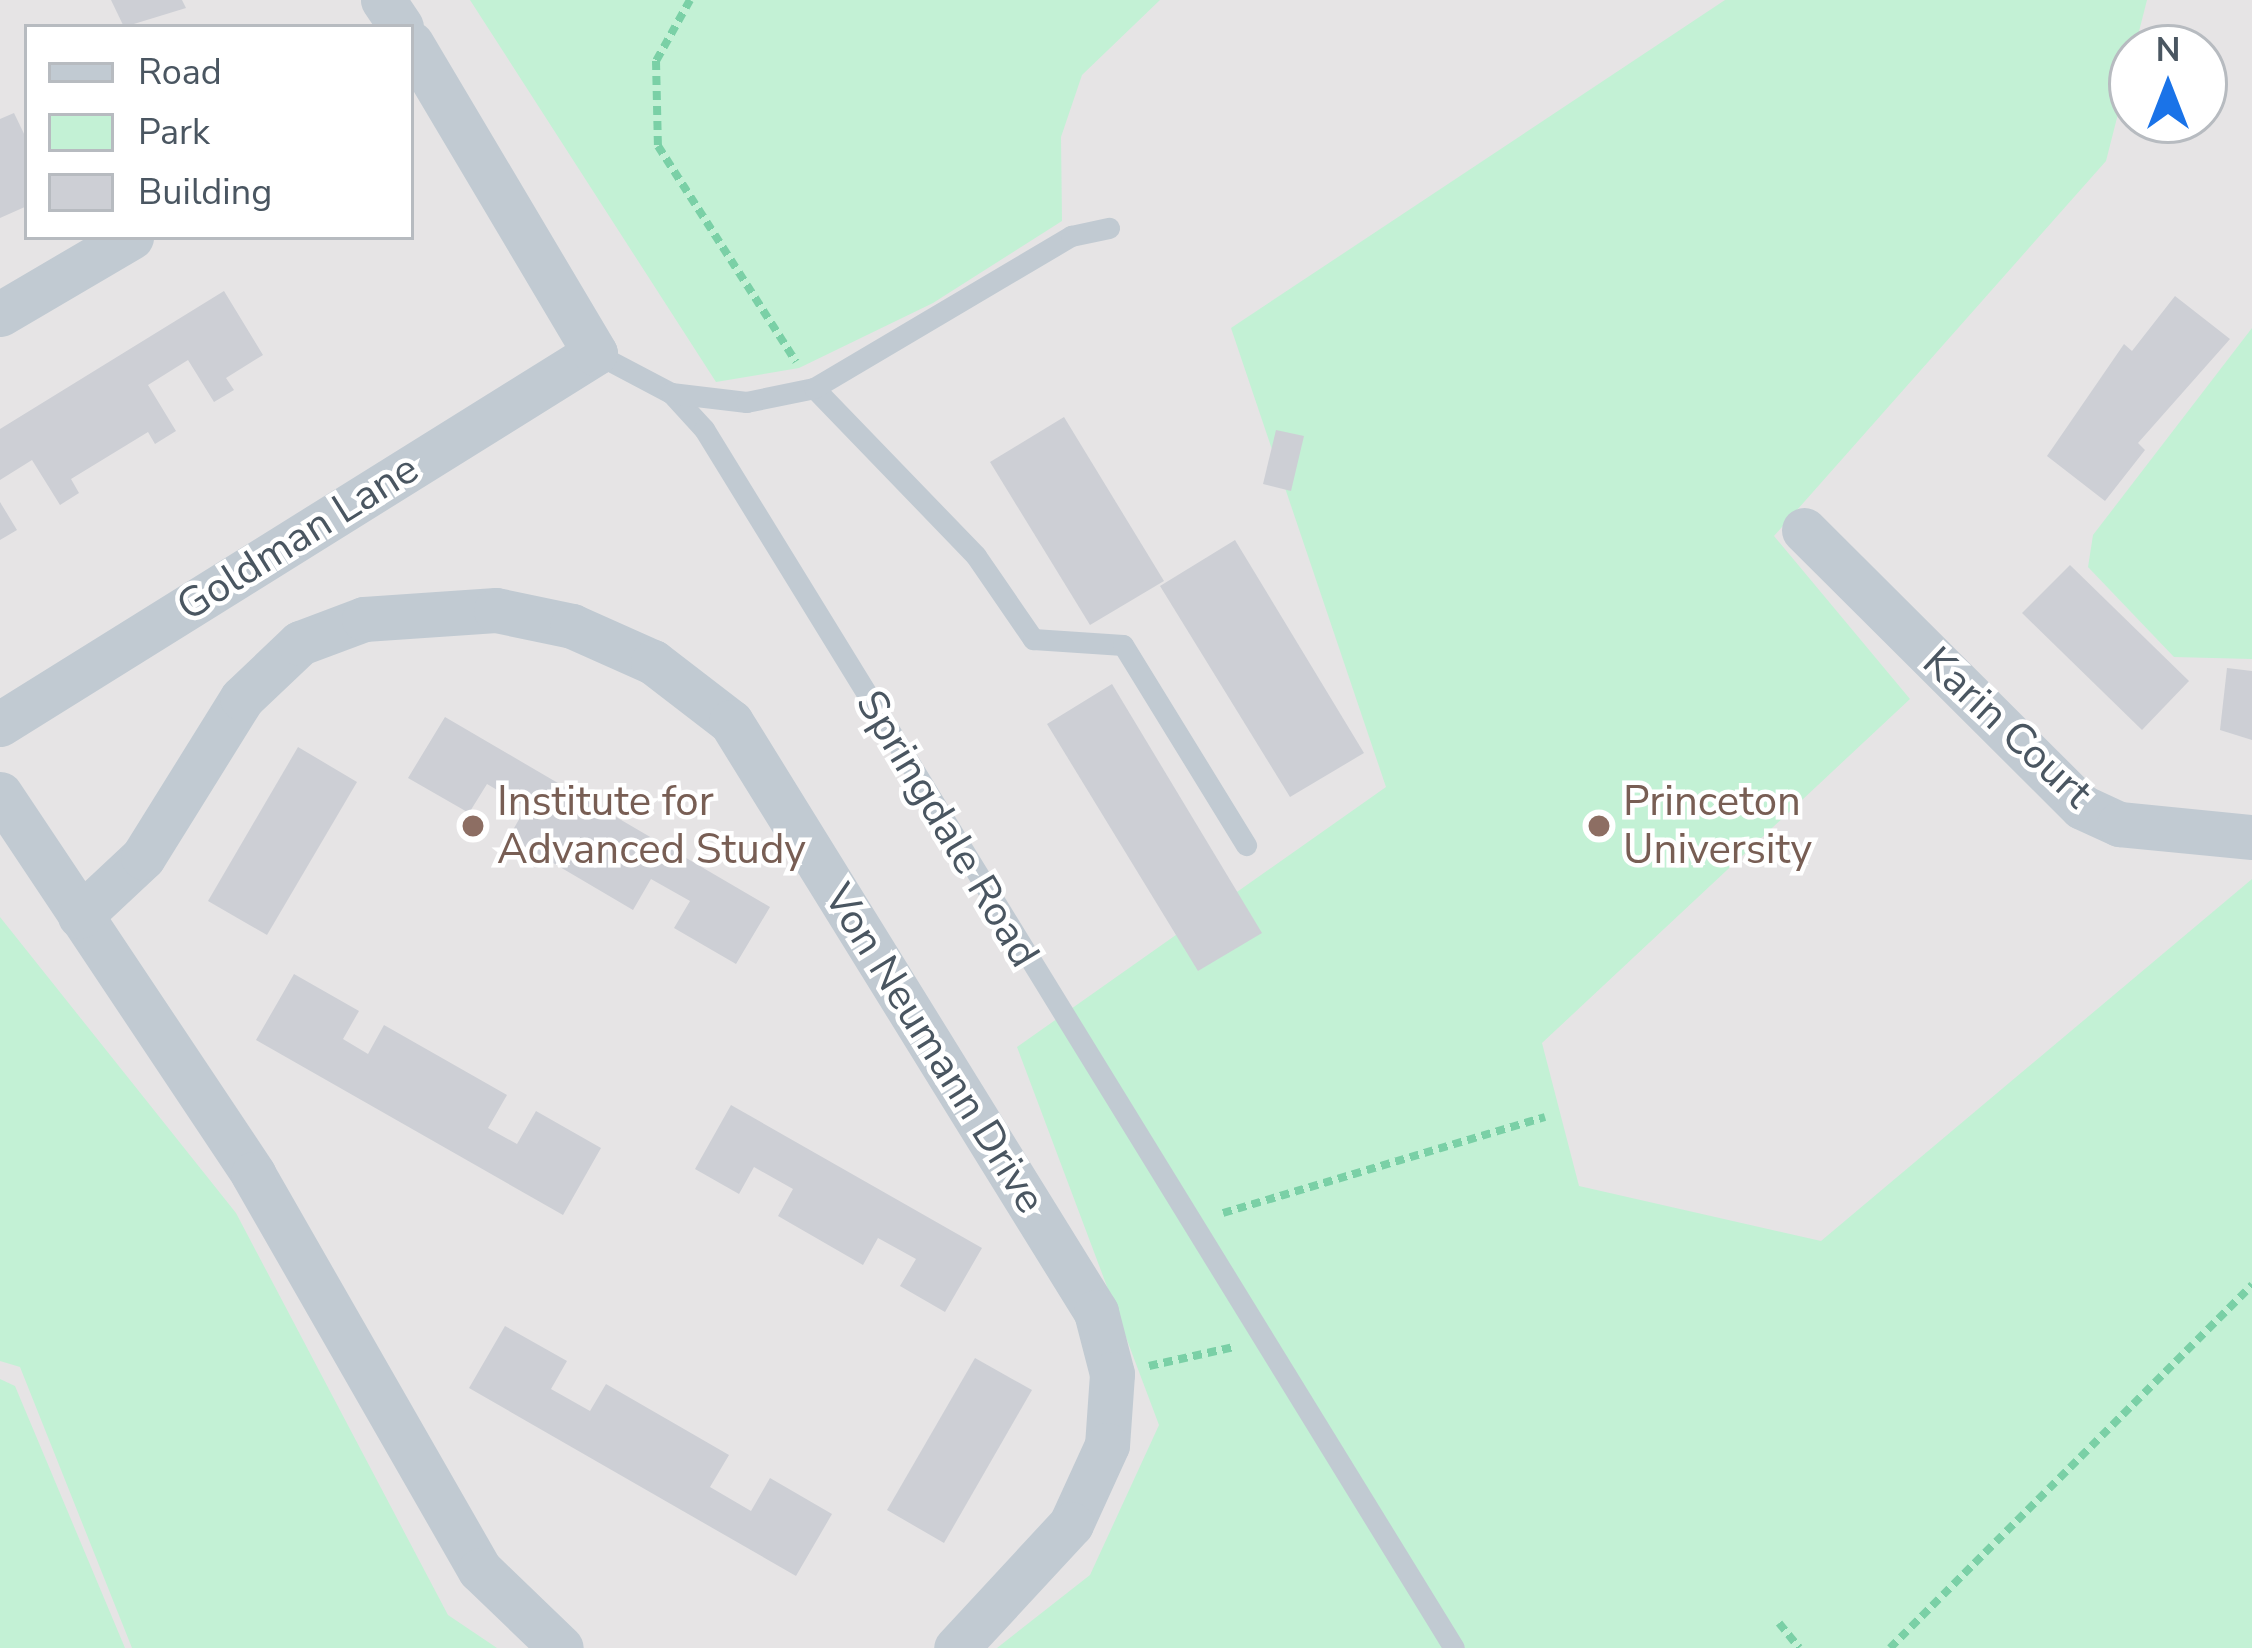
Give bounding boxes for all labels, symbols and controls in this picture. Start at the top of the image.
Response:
legend [24,24,414,240]
north arrow [2108,24,2228,144]
text: N [2156,28,2180,73]
text: Road [138,48,222,97]
text: Park [138,108,210,157]
text: Building [138,168,272,217]
street label: Goldman Lane [168,444,428,632]
street label: Karin Court [1912,637,2102,819]
street label: Springdale Road [845,682,1049,976]
place label: Institute for Advanced Study [497,777,806,876]
place label: Princeton University [1623,777,1812,876]
marker: Institute for Advanced Study [460,813,486,839]
marker: Princeton University [1586,813,1612,839]
street label: Von Neumann Drive [813,875,1055,1223]

